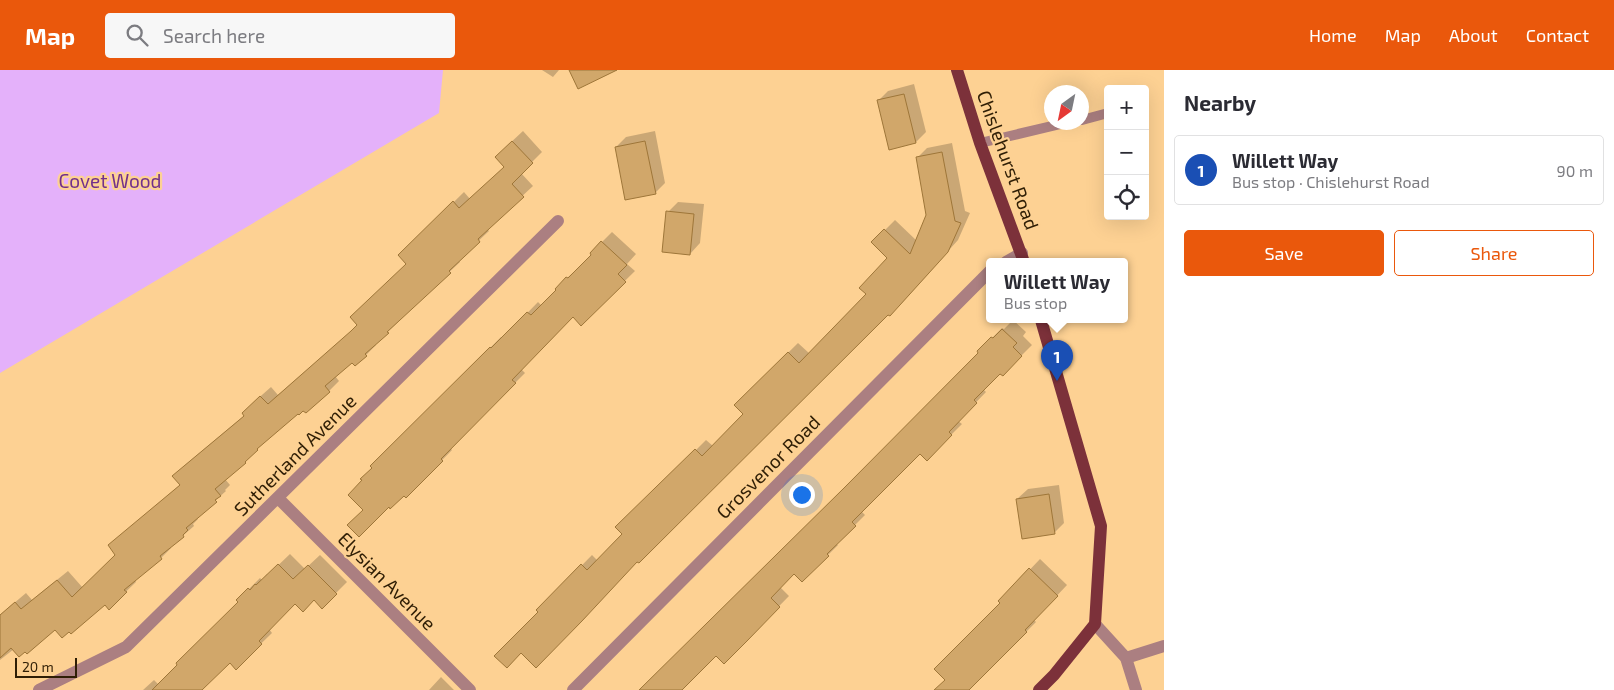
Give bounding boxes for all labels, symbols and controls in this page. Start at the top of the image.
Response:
search box [105,13,455,58]
text: Map [25,21,75,50]
icon: search [123,21,151,49]
text: Search here [163,24,265,47]
text: Home [1309,24,1357,46]
text: Map [1385,24,1421,46]
text: About [1449,24,1498,46]
text: Contact [1526,24,1589,46]
north arrow [1044,85,1089,130]
map controls [1104,85,1149,220]
button: + [1104,85,1149,130]
street label: Chislehurst Road [973,87,1044,233]
text: Nearby [1184,90,1256,115]
button: − [1104,130,1149,175]
text: Willett Way [1232,149,1338,172]
text: 1 [1198,161,1204,180]
text: 90 m [1557,161,1593,180]
park label: Covet Wood [58,169,162,192]
text: Bus stop · Chislehurst Road [1232,172,1430,191]
button: locate [1104,175,1149,220]
button: Save [1184,230,1384,276]
button: Share [1394,230,1594,276]
popup [986,258,1128,323]
text: Willett Way [1004,270,1110,293]
text: Bus stop [1004,293,1067,312]
pin: 1 [1041,340,1073,381]
street label: Sutherland Avenue [229,389,360,520]
street label: Grosvenor Road [711,410,824,523]
your location [789,482,815,508]
street label: Elysian Avenue [334,527,441,634]
scale bar [15,655,78,678]
text: 20 m [22,658,54,675]

